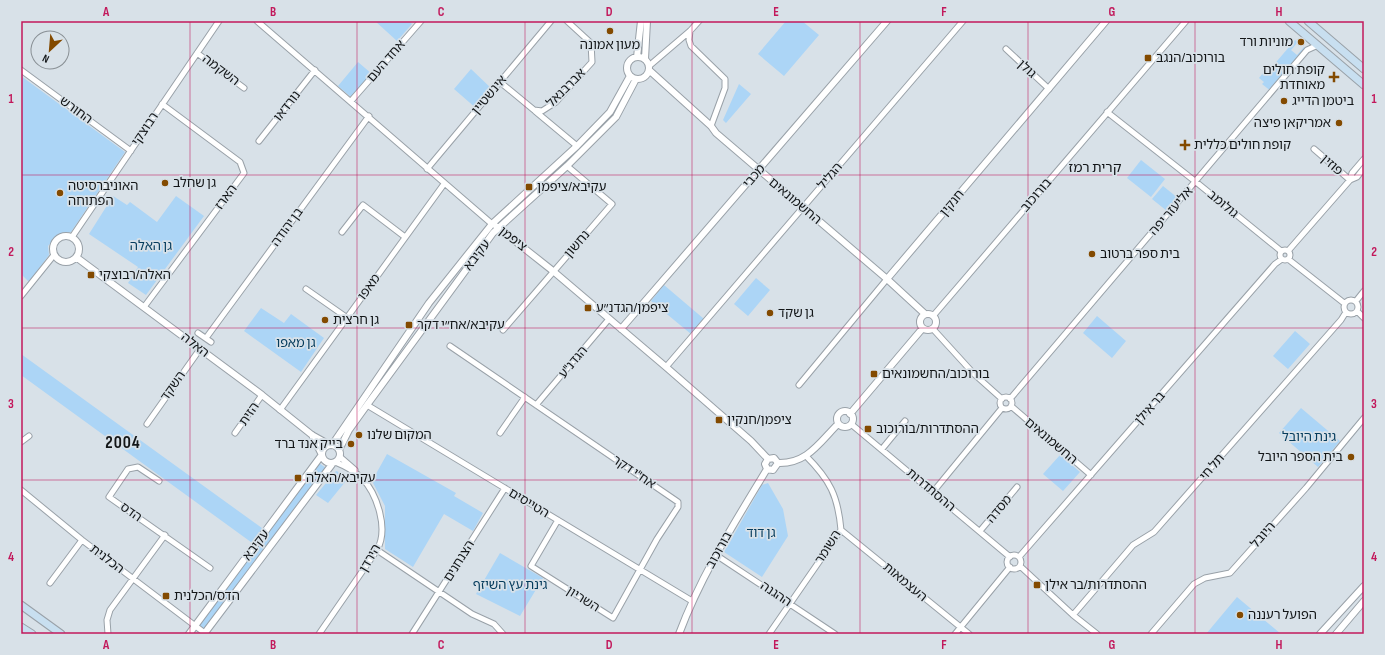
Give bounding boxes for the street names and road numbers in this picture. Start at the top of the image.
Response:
street label: אחד העם [363,37,409,85]
street label: השקמה [199,51,243,89]
street label: גולן [1014,56,1040,82]
street label: אברבנאל [543,65,589,111]
street label: אינשטיין [468,72,510,118]
street label: נורדאו [270,87,304,125]
street label: החורש [56,93,96,127]
street label: רבוצקי [128,109,162,149]
street label: פוזין [1318,151,1346,179]
street label: הגליל [814,159,846,193]
street label: מכבי [739,161,769,191]
street label: החשמונאים [765,174,825,228]
street label: בורוכוב [1017,175,1055,215]
street label: הארז [211,181,241,213]
street label: אליעזר יפה [1146,183,1196,239]
street label: חנקין [936,186,968,220]
street label: גולומב [1204,186,1242,222]
street label: בן יהודה [267,204,307,250]
street label: ציפמן [496,223,530,255]
street label: נחשון [561,227,593,261]
street label: עקיבא [460,236,494,274]
street label: מאפו [354,271,384,303]
street label: האלה [178,329,212,361]
street label: הגדנ''ע [555,343,591,381]
street label: השקד [157,368,189,404]
street label: בר אילן [1131,388,1169,428]
street label: הזית [235,399,263,429]
street label: החשמונאים [1021,414,1081,468]
street label: תל חי [1196,450,1228,484]
street label: אח''י דקר [609,452,659,492]
street label: ההסתדרות [903,465,959,515]
street label: הטייסים [506,485,552,521]
street label: מסדה [983,491,1016,526]
street label: הדס [117,499,145,525]
street label: היובל [1247,518,1279,552]
street label: עקיבא [239,526,273,564]
street label: השומר [811,527,845,567]
street label: בורוכוב [702,529,736,571]
street label: הצנחנים [440,537,478,585]
street label: הכלנית [87,541,127,577]
street label: הירדן [356,541,384,575]
street label: העצמאות [880,559,930,605]
street label: ההגנה [757,578,795,610]
street label: השריון [563,583,603,615]

